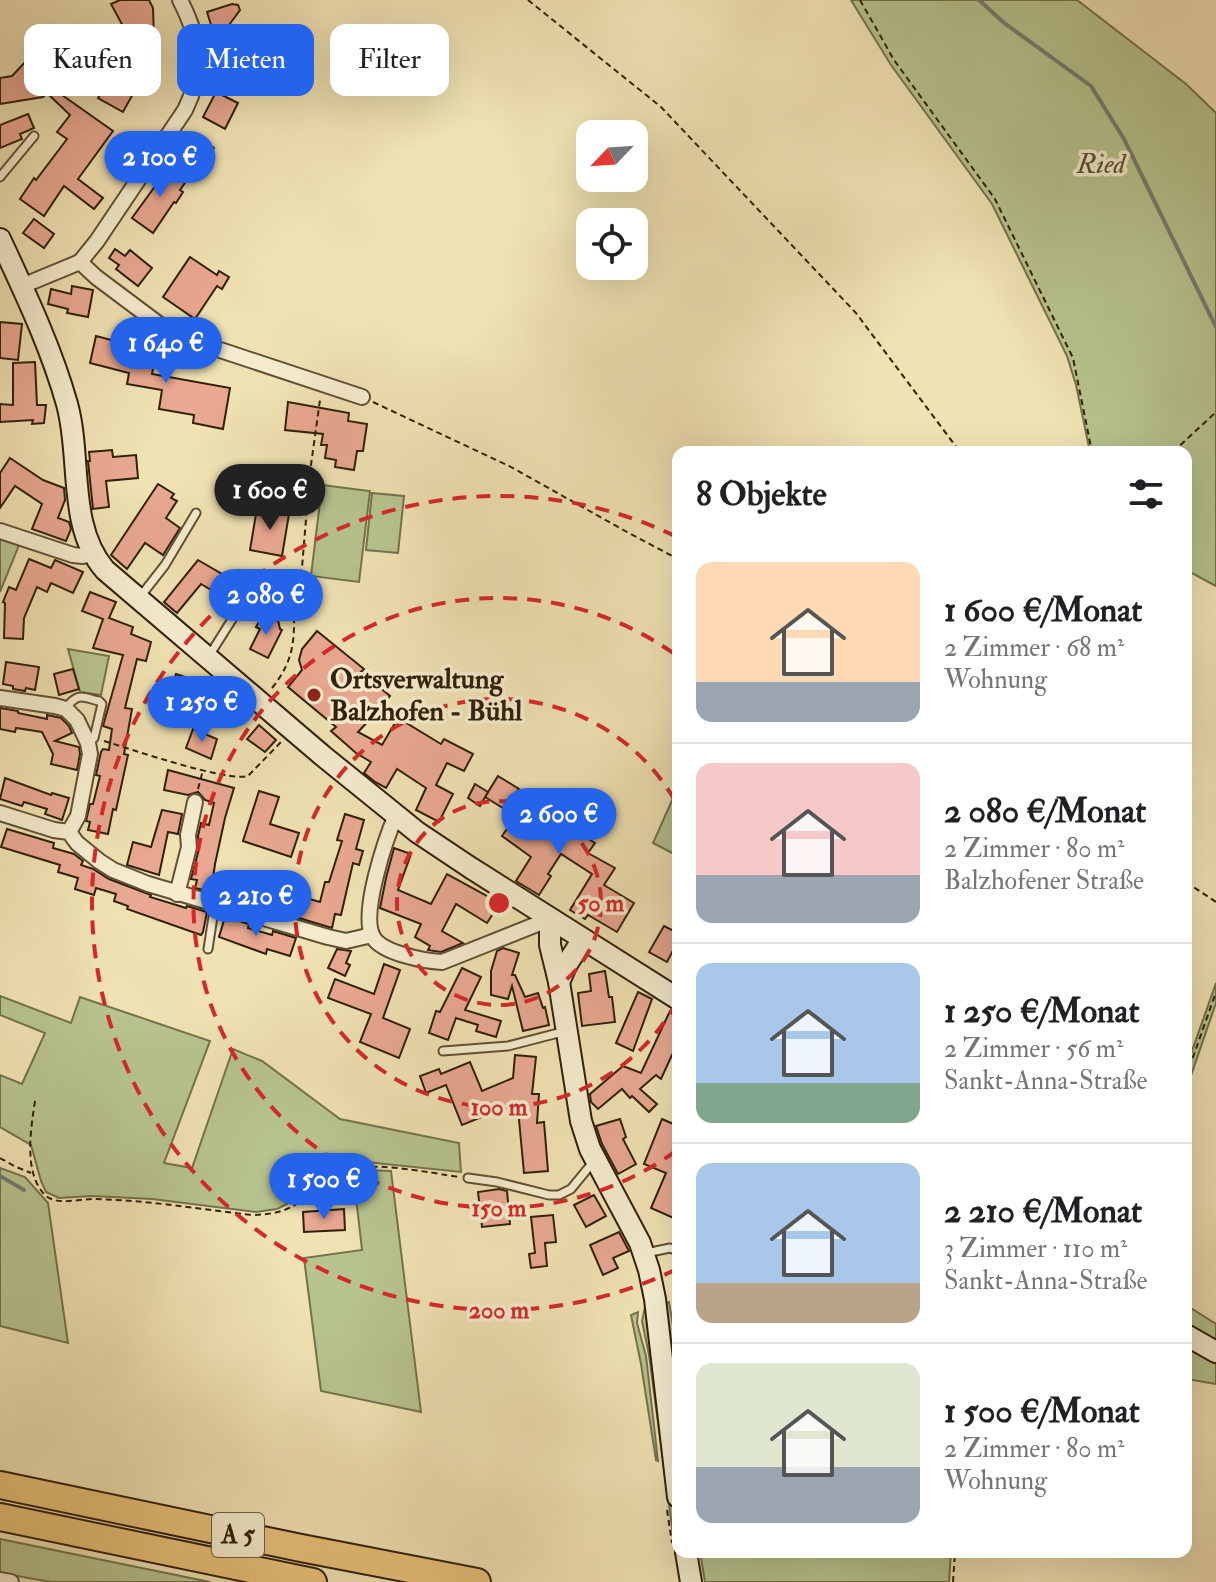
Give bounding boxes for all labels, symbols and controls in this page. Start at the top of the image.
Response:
chip: Kaufen [24,24,161,96]
chip: Mieten [177,24,314,96]
chip: Filter [330,24,449,96]
north arrow [576,120,648,192]
map controls [576,120,648,280]
pin: 2 100 € [86,131,234,199]
text: 2 100 € [122,141,198,173]
park label: Ried [1076,147,1127,182]
button: locate [576,208,648,280]
pin: 1 640 € [92,317,240,385]
text: 1 640 € [128,327,204,359]
pin: 1 600 € [196,464,344,532]
icon: filters [1124,472,1168,516]
text: 8 Objekte [696,473,827,516]
text: 1 600 € [232,474,308,506]
pin: 2 080 € [192,569,340,637]
text: 2 080 € [227,579,305,611]
text: 1 600 €/Monat [944,589,1142,632]
icon: home [760,594,856,690]
text: 2 Zimmer · 68 m² [944,632,1124,664]
place label: Ortsverwaltung Balzhofen - Bühl [330,662,523,729]
text: Wohnung [944,664,1047,696]
pin: 1 250 € [128,676,276,744]
text: 1 250 € [165,686,239,718]
marker: Ortsverwaltung Balzhofen - Bühl [305,686,323,704]
pin: 2 600 € [485,788,633,856]
text: 2 080 €/Monat [944,790,1146,833]
icon: home [760,795,856,891]
text: 2 600 € [519,798,599,830]
text: 2 Zimmer · 80 m² [944,833,1124,865]
text: Balzhofener Straße [944,865,1144,897]
pin: 2 210 € [182,870,330,938]
text: 2 210 € [219,880,293,912]
text: 50 m [578,888,625,919]
centre of rings [485,889,513,917]
text: 1 250 €/Monat [944,990,1140,1033]
icon: home [760,995,856,1091]
text: 2 Zimmer · 56 m² [944,1033,1123,1065]
text: Sankt-Anna-Straße [944,1065,1147,1097]
text: 100 m [471,1092,528,1123]
pin: 1 500 € [250,1153,398,1221]
text: 1 500 € [287,1163,361,1195]
text: 2 210 €/Monat [944,1190,1142,1233]
text: 150 m [472,1193,527,1224]
icon: home [760,1195,856,1291]
text: 3 Zimmer · 110 m² [944,1233,1127,1265]
text: Sankt-Anna-Straße [944,1265,1147,1297]
text: 200 m [469,1295,530,1326]
text: 1 500 €/Monat [944,1390,1140,1433]
icon: home [760,1395,856,1491]
text: 2 Zimmer · 80 m² [944,1433,1124,1465]
text: Wohnung [944,1465,1047,1497]
road number: A 5 [212,1513,264,1557]

